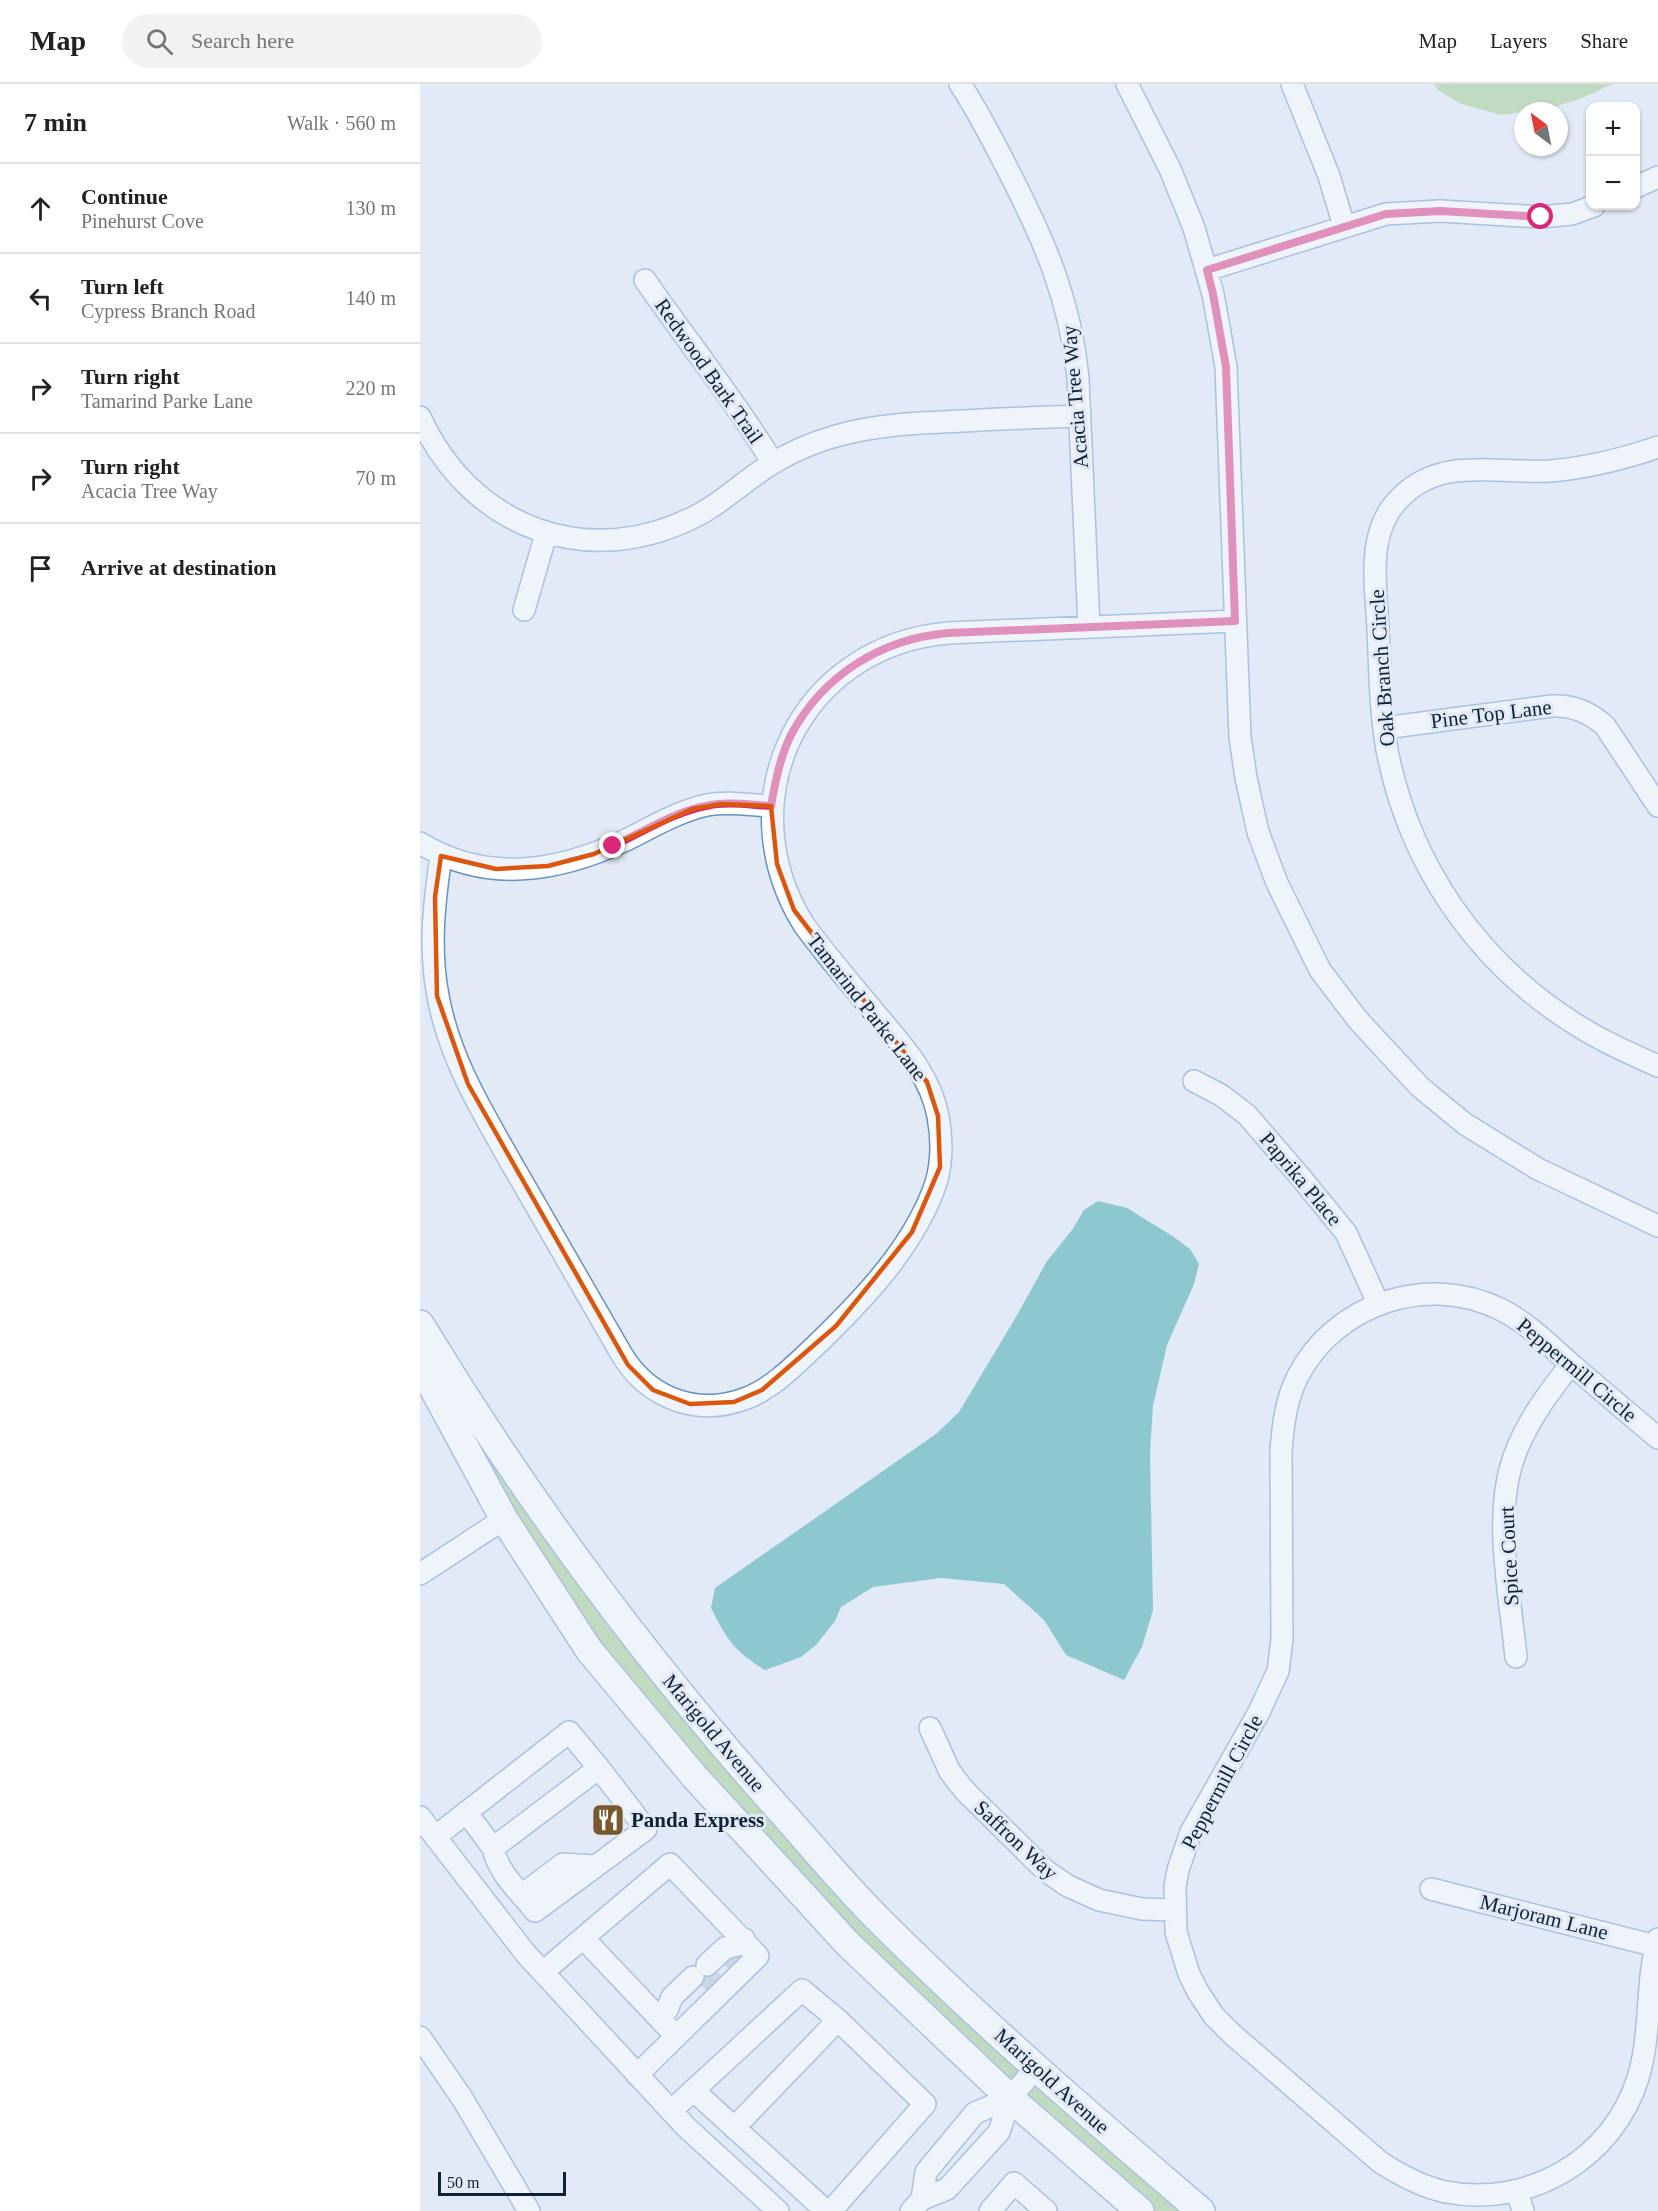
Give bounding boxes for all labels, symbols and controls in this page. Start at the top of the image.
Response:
search box [122,14,542,68]
text: Map [30,25,86,56]
icon: search [143,25,176,58]
text: Search here [191,28,294,53]
text: Map [1419,29,1457,53]
text: Layers [1490,29,1547,53]
text: Share [1580,29,1628,53]
north arrow [1514,102,1568,156]
map controls [1586,102,1640,210]
button: + [1586,102,1640,156]
text: 7 min [24,108,87,137]
text: Walk · 560 m [287,112,396,134]
button: − [1586,156,1640,210]
text: Continue [81,184,168,209]
icon: ahead [24,192,57,225]
text: 130 m [345,197,396,219]
route start [1527,203,1553,229]
text: Pinehurst Cove [81,210,204,232]
text: Turn left [81,274,164,299]
icon: left [24,282,57,315]
text: 140 m [345,287,396,309]
street label: Redwood Bark Trail [650,294,768,448]
text: Cypress Branch Road [81,300,255,322]
street label: Acacia Tree Way [1057,324,1093,470]
text: Turn right [81,364,180,389]
icon: right [24,372,57,405]
text: 220 m [345,377,396,399]
text: Tamarind Parke Lane [81,390,253,412]
text: Turn right [81,454,180,479]
icon: right [24,462,57,495]
text: 70 m [355,467,396,489]
text: Acacia Tree Way [81,480,218,502]
icon: arrive [24,552,57,585]
text: Arrive at destination [81,555,277,580]
street label: Oak Branch Circle [1365,589,1399,747]
street label: Pine Top Lane [1429,695,1553,733]
route end [599,832,625,858]
street label: Tamarind Parke Lane [802,929,932,1085]
street label: Paprika Place [1255,1127,1347,1231]
street label: Peppermill Circle [1512,1313,1642,1427]
street label: Spice Court [1494,1505,1524,1606]
street label: Marigold Avenue [658,1669,770,1797]
street label: Peppermill Circle [1176,1711,1268,1853]
street label: Saffron Way [969,1795,1063,1885]
restaurant icon: Panda Express [590,1802,626,1838]
place label: Panda Express [631,1808,764,1832]
street label: Marjoram Lane [1477,1889,1611,1945]
street label: Marigold Avenue [990,2023,1114,2139]
scale bar [438,2169,566,2196]
text: 50 m [447,2174,479,2191]

